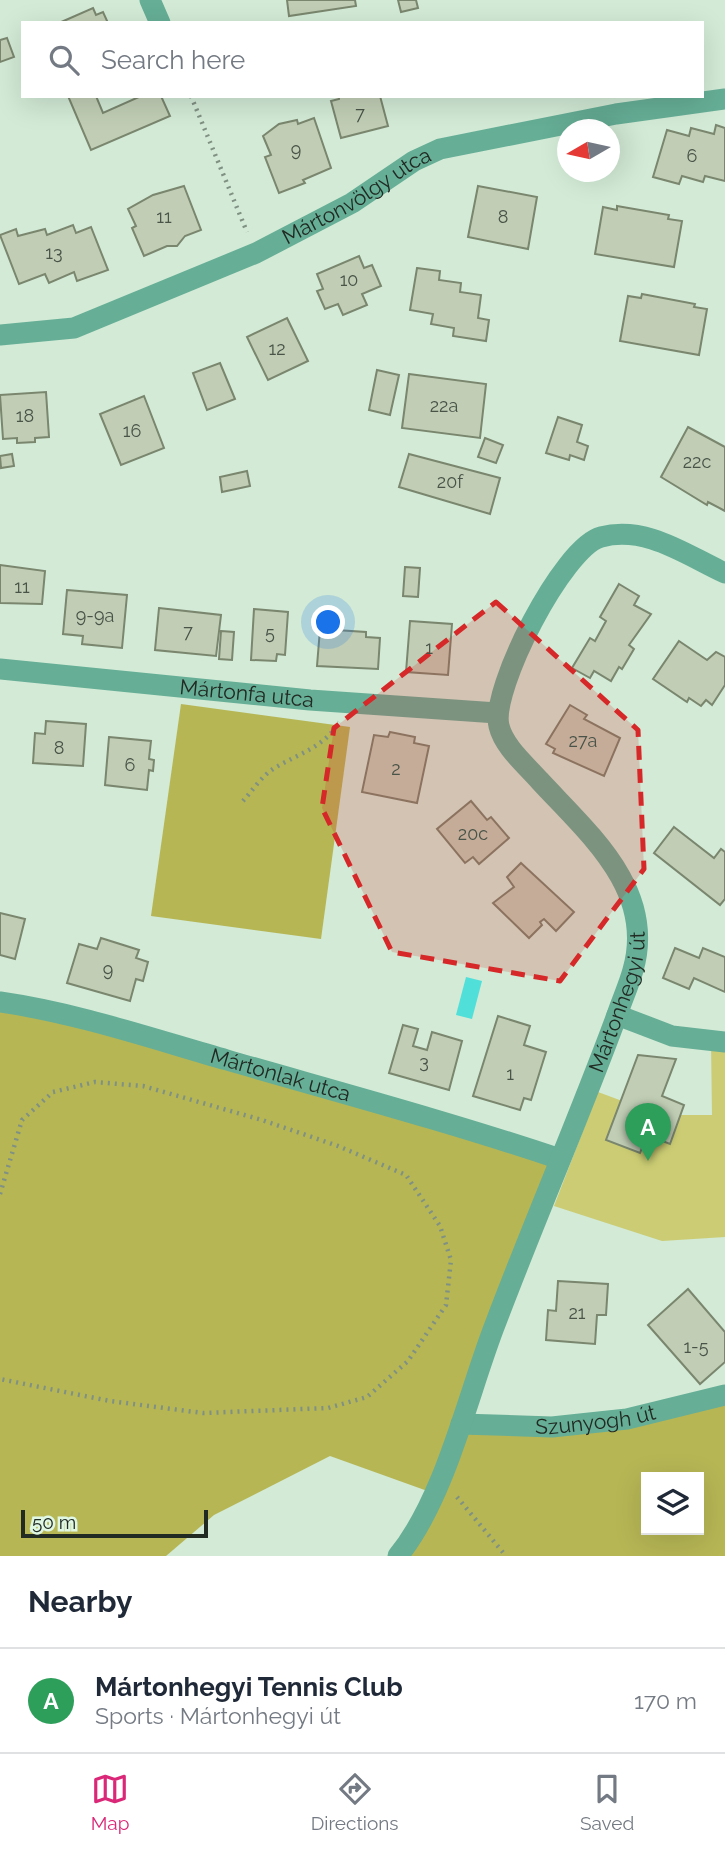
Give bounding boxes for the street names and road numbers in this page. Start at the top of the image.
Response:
street label: Mártonvölgy utca [278,142,435,249]
street label: Mártonfa utca [179,674,315,712]
street label: Mártonhegyi út [583,931,650,1076]
street label: Mártonlak utca [208,1043,354,1107]
street label: Szunyogh út [535,1399,658,1439]

